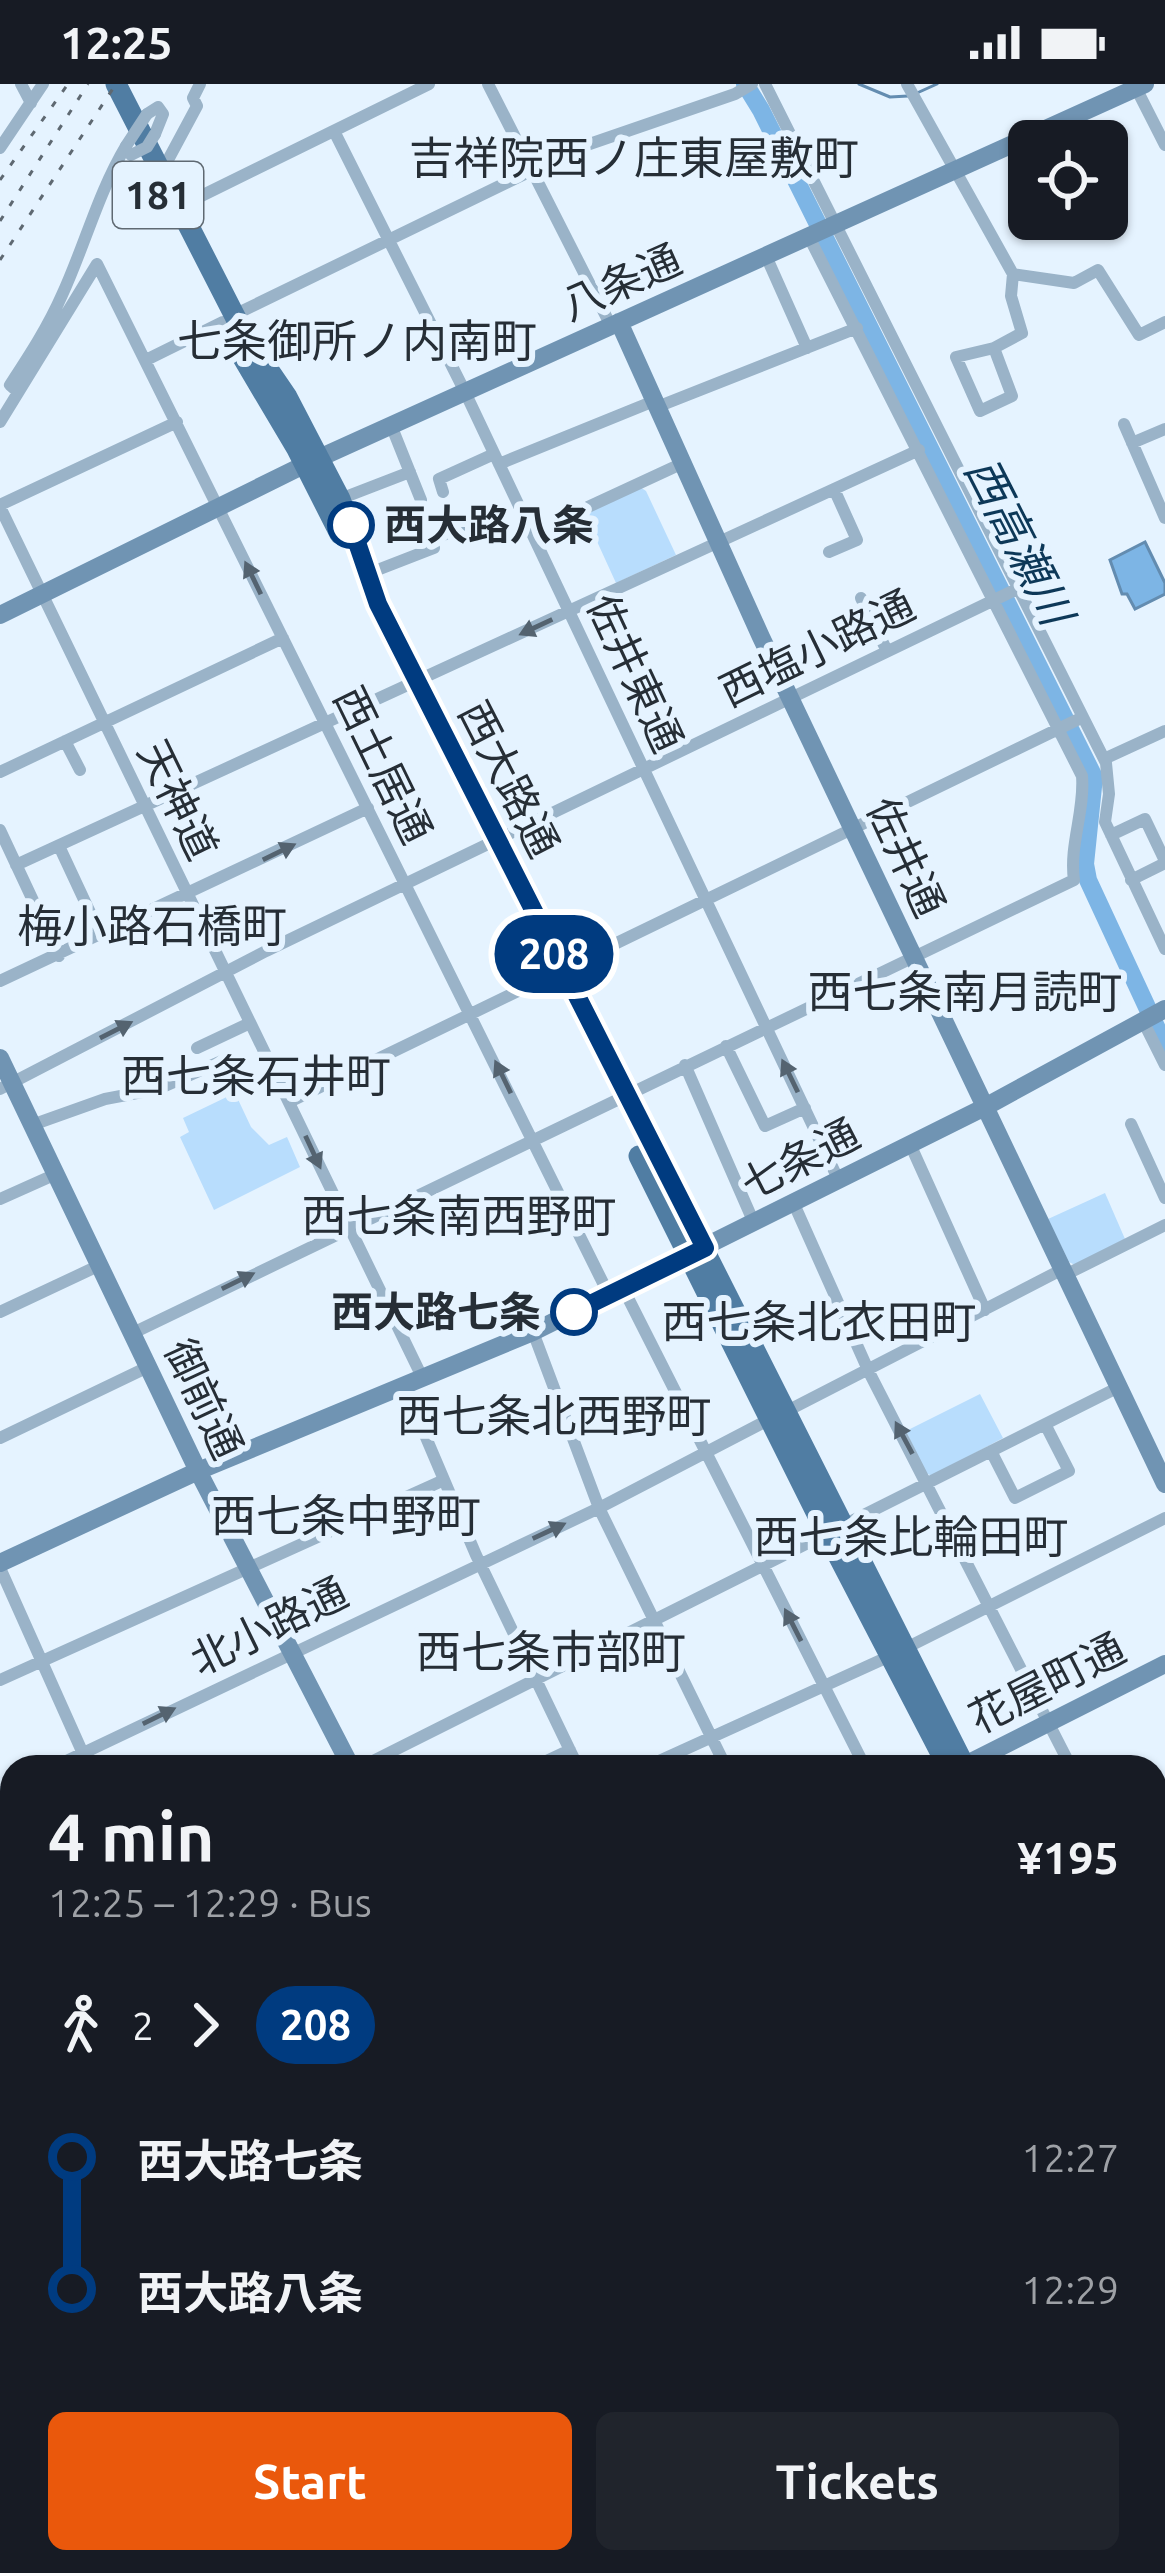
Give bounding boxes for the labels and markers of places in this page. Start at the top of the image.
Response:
place label: 西大路八条 [384,501,594,548]
marker: 西大路八条 [329,503,373,547]
place label: 西大路七条 [331,1288,541,1335]
marker: 西大路七条 [552,1290,596,1334]

